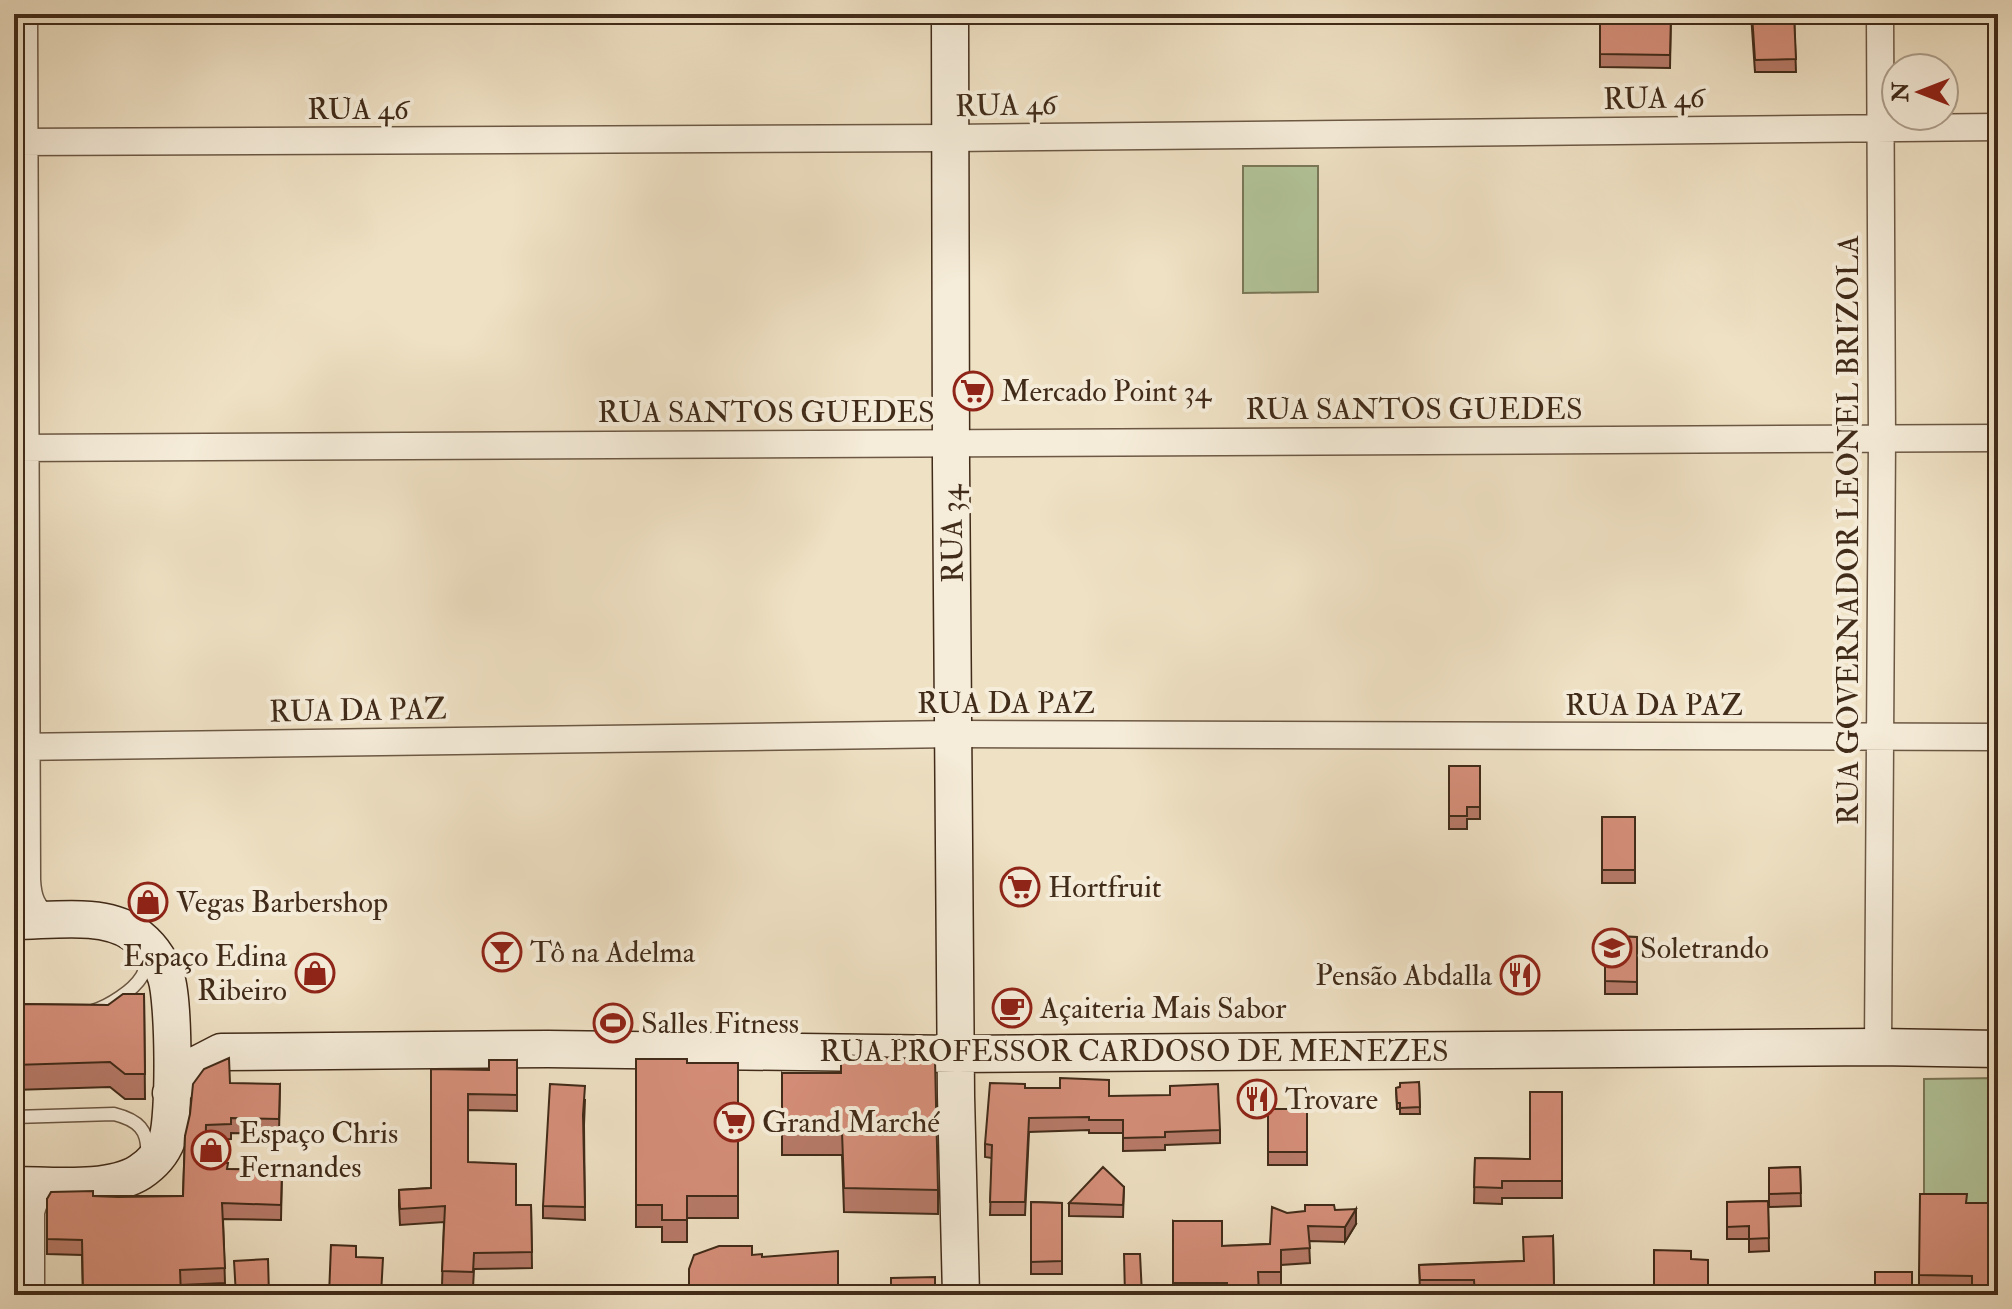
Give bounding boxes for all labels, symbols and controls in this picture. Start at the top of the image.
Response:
north arrow [1880,52,1960,132]
street label: RUA 46 [1603,79,1707,118]
text: N [1887,82,1915,103]
street label: RUA 46 [955,86,1059,125]
street label: RUA 46 [307,91,411,128]
street label: RUA GOVERNADOR LEONEL BRIZOLA [1830,235,1867,825]
supermarket icon: Mercado Point 34 [952,370,994,412]
place label: Mercado Point 34 [1001,373,1213,410]
street label: RUA SANTOS GUEDES [1245,391,1583,428]
street label: RUA SANTOS GUEDES [597,394,935,431]
street label: RUA 34 [933,483,972,583]
street label: RUA DA PAZ [917,685,1095,722]
street label: RUA DA PAZ [1565,687,1743,724]
street label: RUA DA PAZ [269,690,447,731]
supermarket icon: Hortfruit [999,866,1041,908]
place label: Hortfruit [1048,869,1162,906]
shop icon: Vegas Barbershop [127,881,169,923]
place label: Vegas Barbershop [176,884,388,921]
school or university icon: Soletrando [1591,927,1633,969]
place label: Soletrando [1640,930,1769,967]
bar icon: Tô na Adelma [481,931,523,973]
place label: Tô na Adelma [530,934,696,971]
place label: Espaço Edina Ribeiro [123,938,288,1009]
shop icon: Espaço Edina Ribeiro [294,952,336,994]
restaurant icon: Pensão Abdalla [1499,954,1541,996]
place label: Pensão Abdalla [1315,957,1493,994]
cafe icon: Açaiteria Mais Sabor [991,987,1033,1029]
place label: Açaiteria Mais Sabor [1039,990,1286,1027]
sports icon: Salles Fitness [592,1002,634,1044]
place label: Salles Fitness [641,1005,799,1042]
street label: RUA PROFESSOR CARDOSO DE MENEZES [819,1033,1449,1070]
restaurant icon: Trovare [1236,1078,1278,1120]
place label: Trovare [1285,1081,1378,1118]
supermarket icon: Grand Marché [713,1101,755,1143]
place label: Grand Marché [762,1104,940,1141]
place label: Espaço Chris Fernandes [239,1115,398,1186]
shop icon: Espaço Chris Fernandes [190,1129,232,1171]

